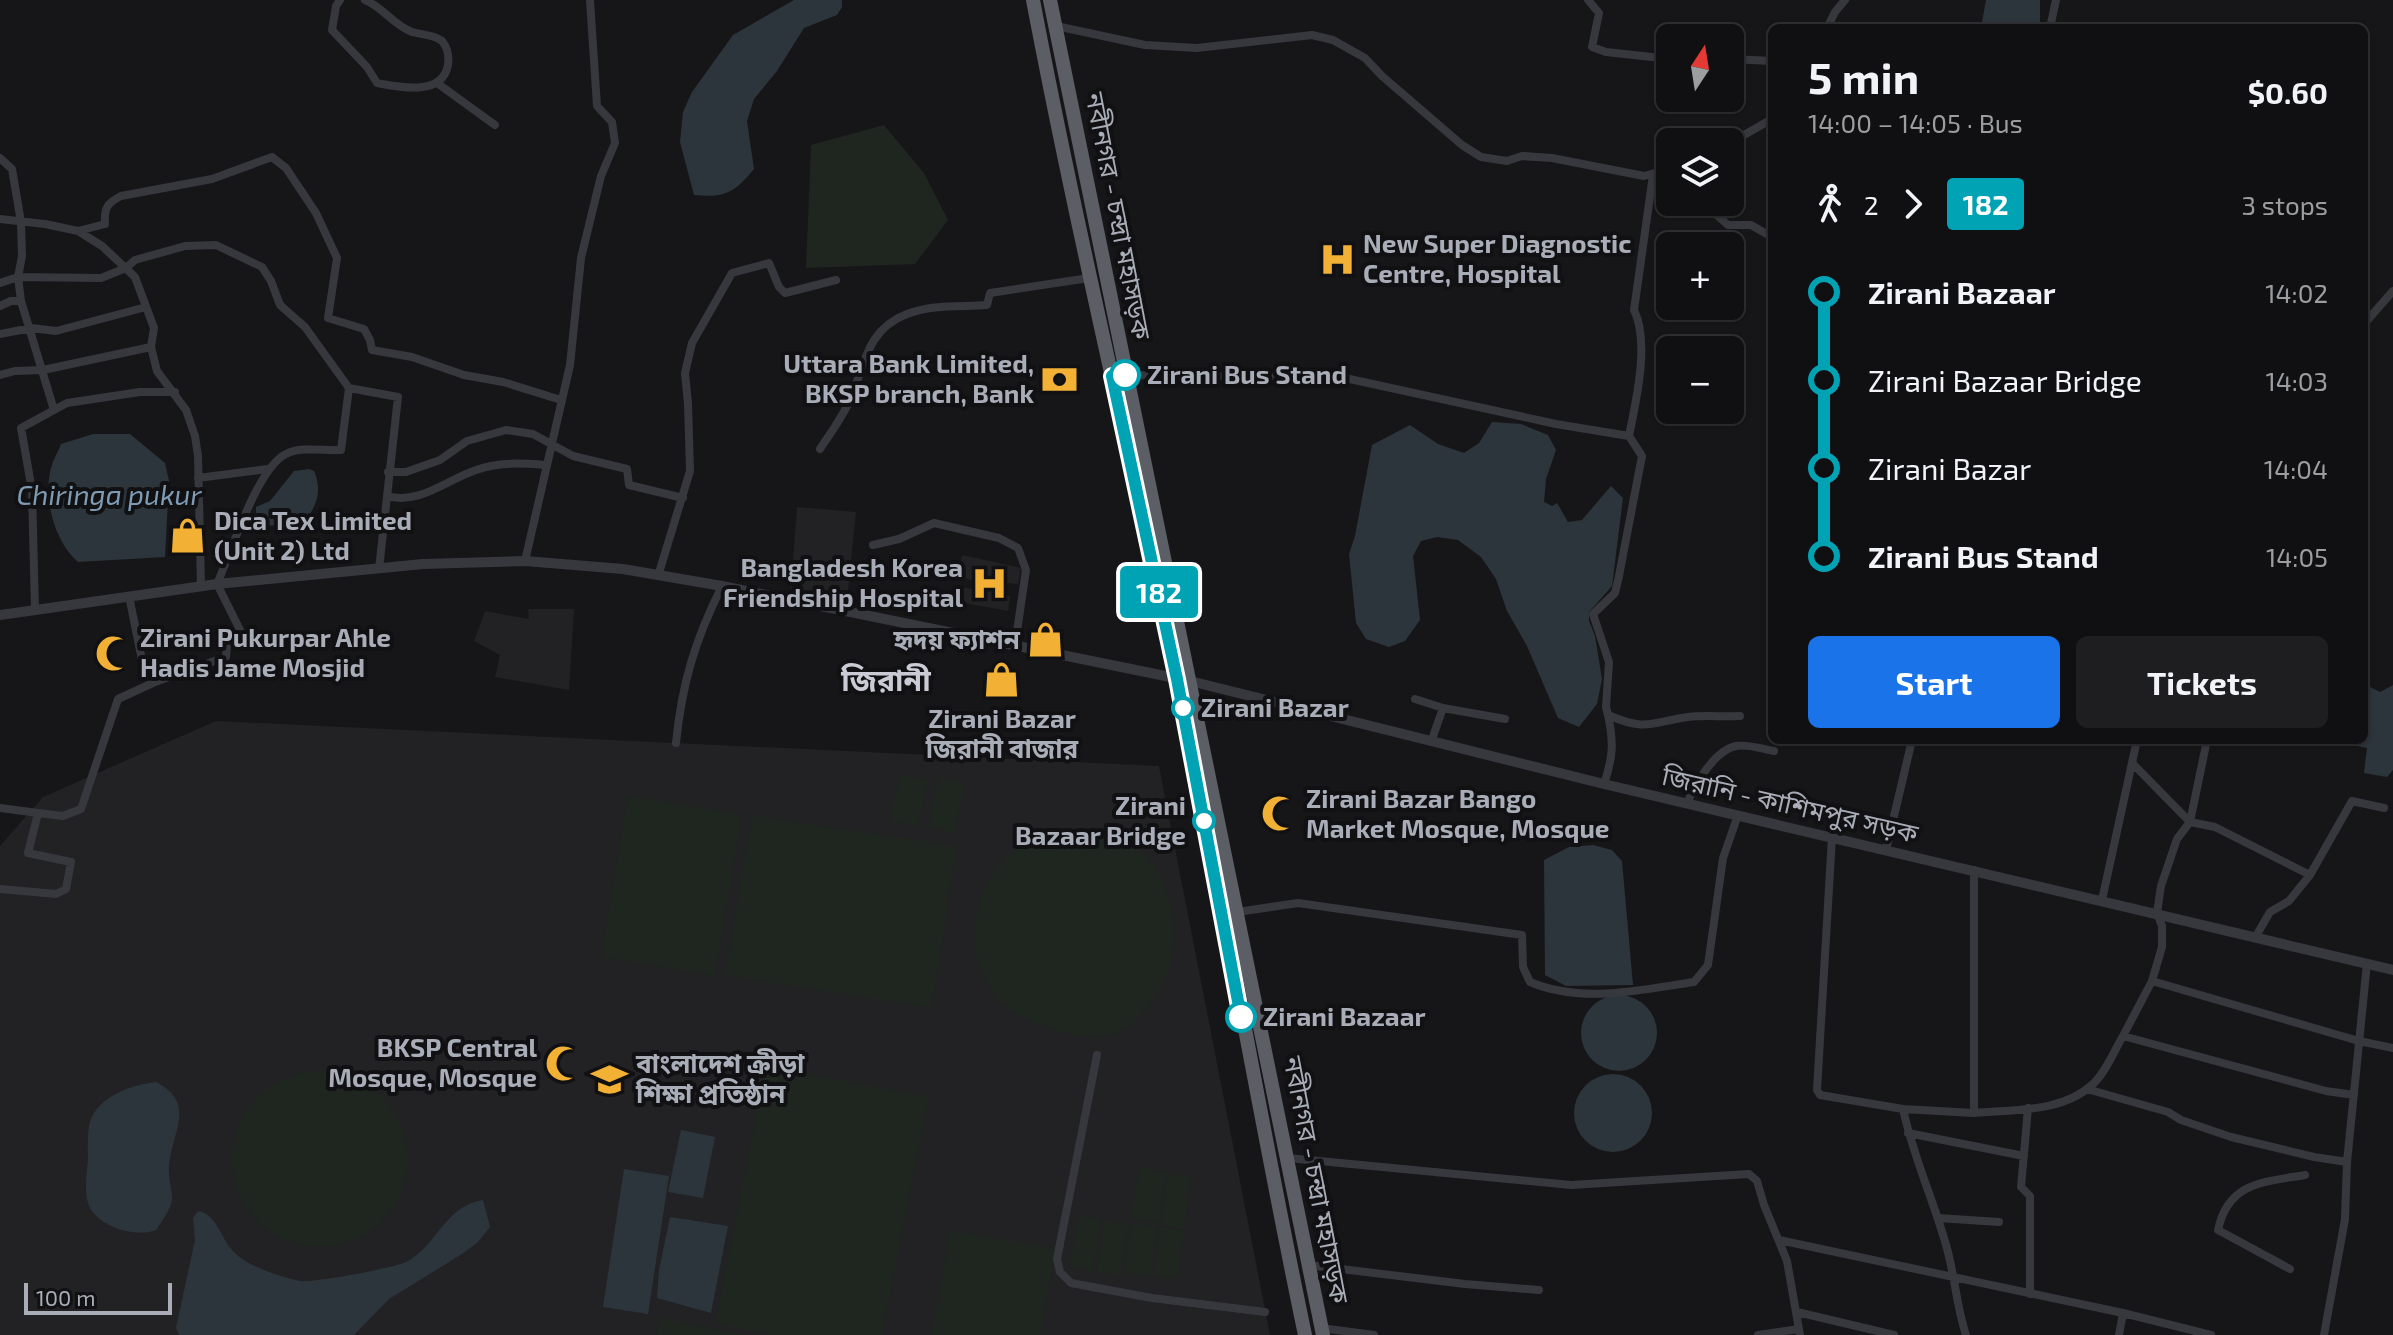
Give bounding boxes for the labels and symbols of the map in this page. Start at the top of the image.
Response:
north arrow [1656,24,1744,112]
street label: নবীনগর - চন্দ্রা মহাসড়ক [1080,89,1159,343]
place label: New Super Diagnostic Centre, Hospital [1363,227,1631,288]
hospital icon: New Super Diagnostic Centre, Hospital [1318,240,1356,278]
place label: Uttara Bank Limited, BKSP branch, Bank [783,347,1034,408]
place label: Zirani Bus Stand [1147,358,1347,389]
bank icon: Uttara Bank Limited, BKSP branch, Bank [1041,360,1079,398]
marker: Zirani Bus Stand [1110,360,1140,390]
water label: Chiringa pukur [16,477,202,511]
place label: Dica Tex Limited (Unit 2) Ltd [214,504,412,565]
shop icon: Dica Tex Limited (Unit 2) Ltd [169,517,207,555]
place label: Bangladesh Korea Friendship Hospital [723,551,963,612]
hospital icon: Bangladesh Korea Friendship Hospital [970,564,1008,602]
line badge: 182 [1113,566,1205,618]
place label: Zirani Pukurpar Ahle Hadis Jame Mosjid [140,621,391,682]
shop icon: হৃদয় ফ্যাশন [1027,621,1065,659]
place label: হৃদয় ফ্যাশন [892,623,1021,654]
mosque icon: Zirani Pukurpar Ahle Hadis Jame Mosjid [95,634,133,672]
district label: জিরানী [840,661,931,697]
shop icon: Zirani Bazar জিরানী বাজার [983,661,1021,699]
place label: Zirani Bazar [1201,691,1349,722]
marker: Zirani Bazar [1172,697,1194,719]
place label: Zirani Bazar জিরানী বাজার [925,702,1079,763]
street label: জিরানি - কাশিমপুর সড়ক [1658,759,1922,849]
place label: Zirani Bazar Bango Market Mosque, Mosque [1306,782,1610,843]
place label: Zirani Bazaar Bridge [1015,789,1186,850]
mosque icon: Zirani Bazar Bango Market Mosque, Mosque [1261,795,1299,833]
marker: Zirani Bazaar Bridge [1193,810,1215,832]
place label: Zirani Bazaar [1263,1000,1426,1031]
marker: Zirani Bazaar [1226,1002,1256,1032]
place label: BKSP Central Mosque, Mosque [328,1031,537,1092]
mosque icon: BKSP Central Mosque, Mosque [544,1044,582,1082]
place label: বাংলাদেশ ক্রীড়া শিক্ষা প্রতিষ্ঠান [635,1047,805,1108]
street label: নবীনগর - চন্দ্রা মহাসড়ক [1278,1053,1357,1307]
school or university icon: বাংলাদেশ ক্রীড়া শিক্ষা প্রতিষ্ঠান [591,1060,629,1098]
scale bar [24,1279,172,1315]

